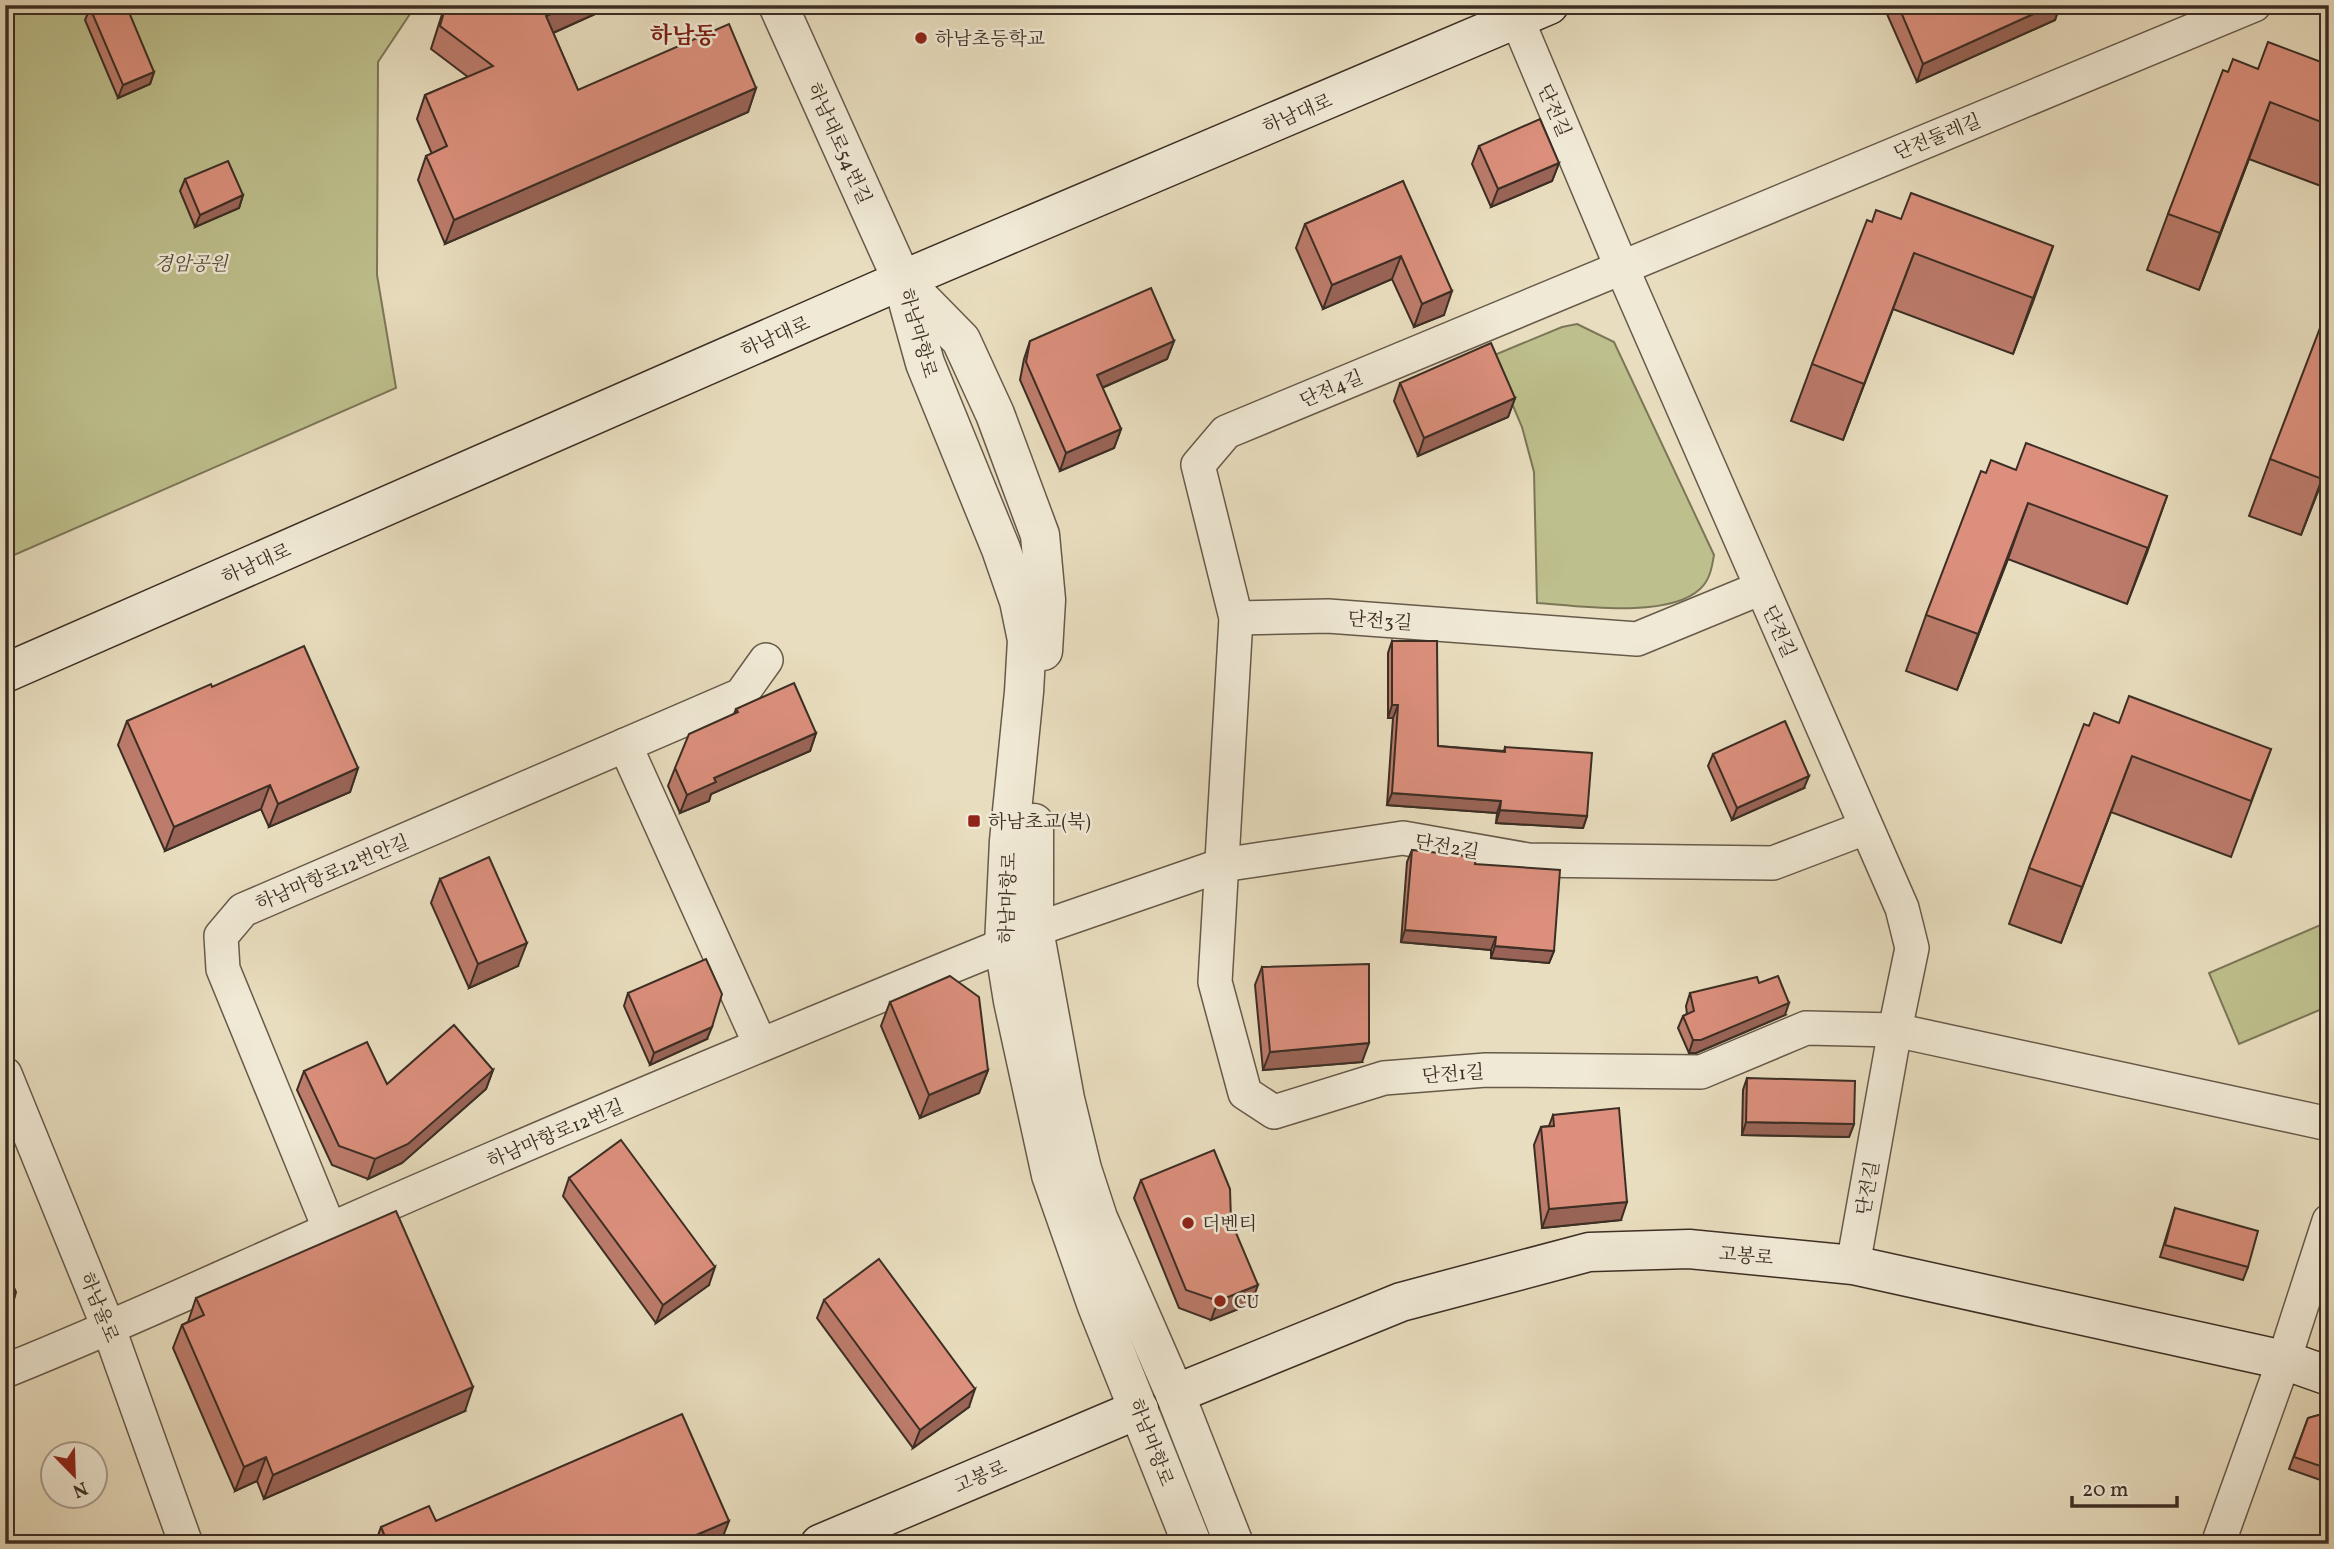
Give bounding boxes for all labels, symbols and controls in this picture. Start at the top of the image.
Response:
district label: 하남동 [650,21,716,53]
place label: 하남초등학교 [935,27,1045,53]
marker: 하남초등학교 [913,30,929,46]
street label: 하남대로54번길 [800,79,877,209]
street label: 단전길 [1530,80,1576,141]
street label: 하남대로 [1259,89,1337,141]
street label: 단전둘레길 [1890,109,1985,167]
park label: 경암공원 [154,252,229,278]
street label: 하남마항로 [892,286,942,381]
street label: 하남대로 [737,311,815,365]
street label: 단전4길 [1296,365,1367,415]
street label: 하남대로 [218,538,296,592]
street label: 단전길 [1755,601,1801,662]
street label: 단전3길 [1347,607,1413,637]
place label: 하남초교(북) [988,810,1091,836]
marker: 하남초교(북) [966,813,982,829]
street label: 하남마항로12번안길 [252,830,414,918]
street label: 단전2길 [1412,830,1481,866]
street label: 하남마항로 [994,852,1024,944]
street label: 단전1길 [1421,1060,1485,1090]
street label: 하남마항로12번길 [483,1094,628,1175]
street label: 단전길 [1851,1159,1887,1218]
place label: 더벤티 [1202,1212,1257,1238]
marker: 더벤티 [1180,1215,1196,1231]
street label: 고봉로 [1717,1242,1774,1272]
street label: 하남울로 [72,1269,124,1347]
place label: CU [1234,1290,1259,1316]
marker: CU [1212,1293,1228,1309]
street label: 하남마항로 [1122,1395,1179,1490]
north arrow [38,1440,108,1510]
street label: 고봉로 [950,1455,1011,1501]
scale bar [2072,1465,2176,1509]
text: N [68,1474,91,1504]
text: 20 m [2082,1476,2128,1505]

